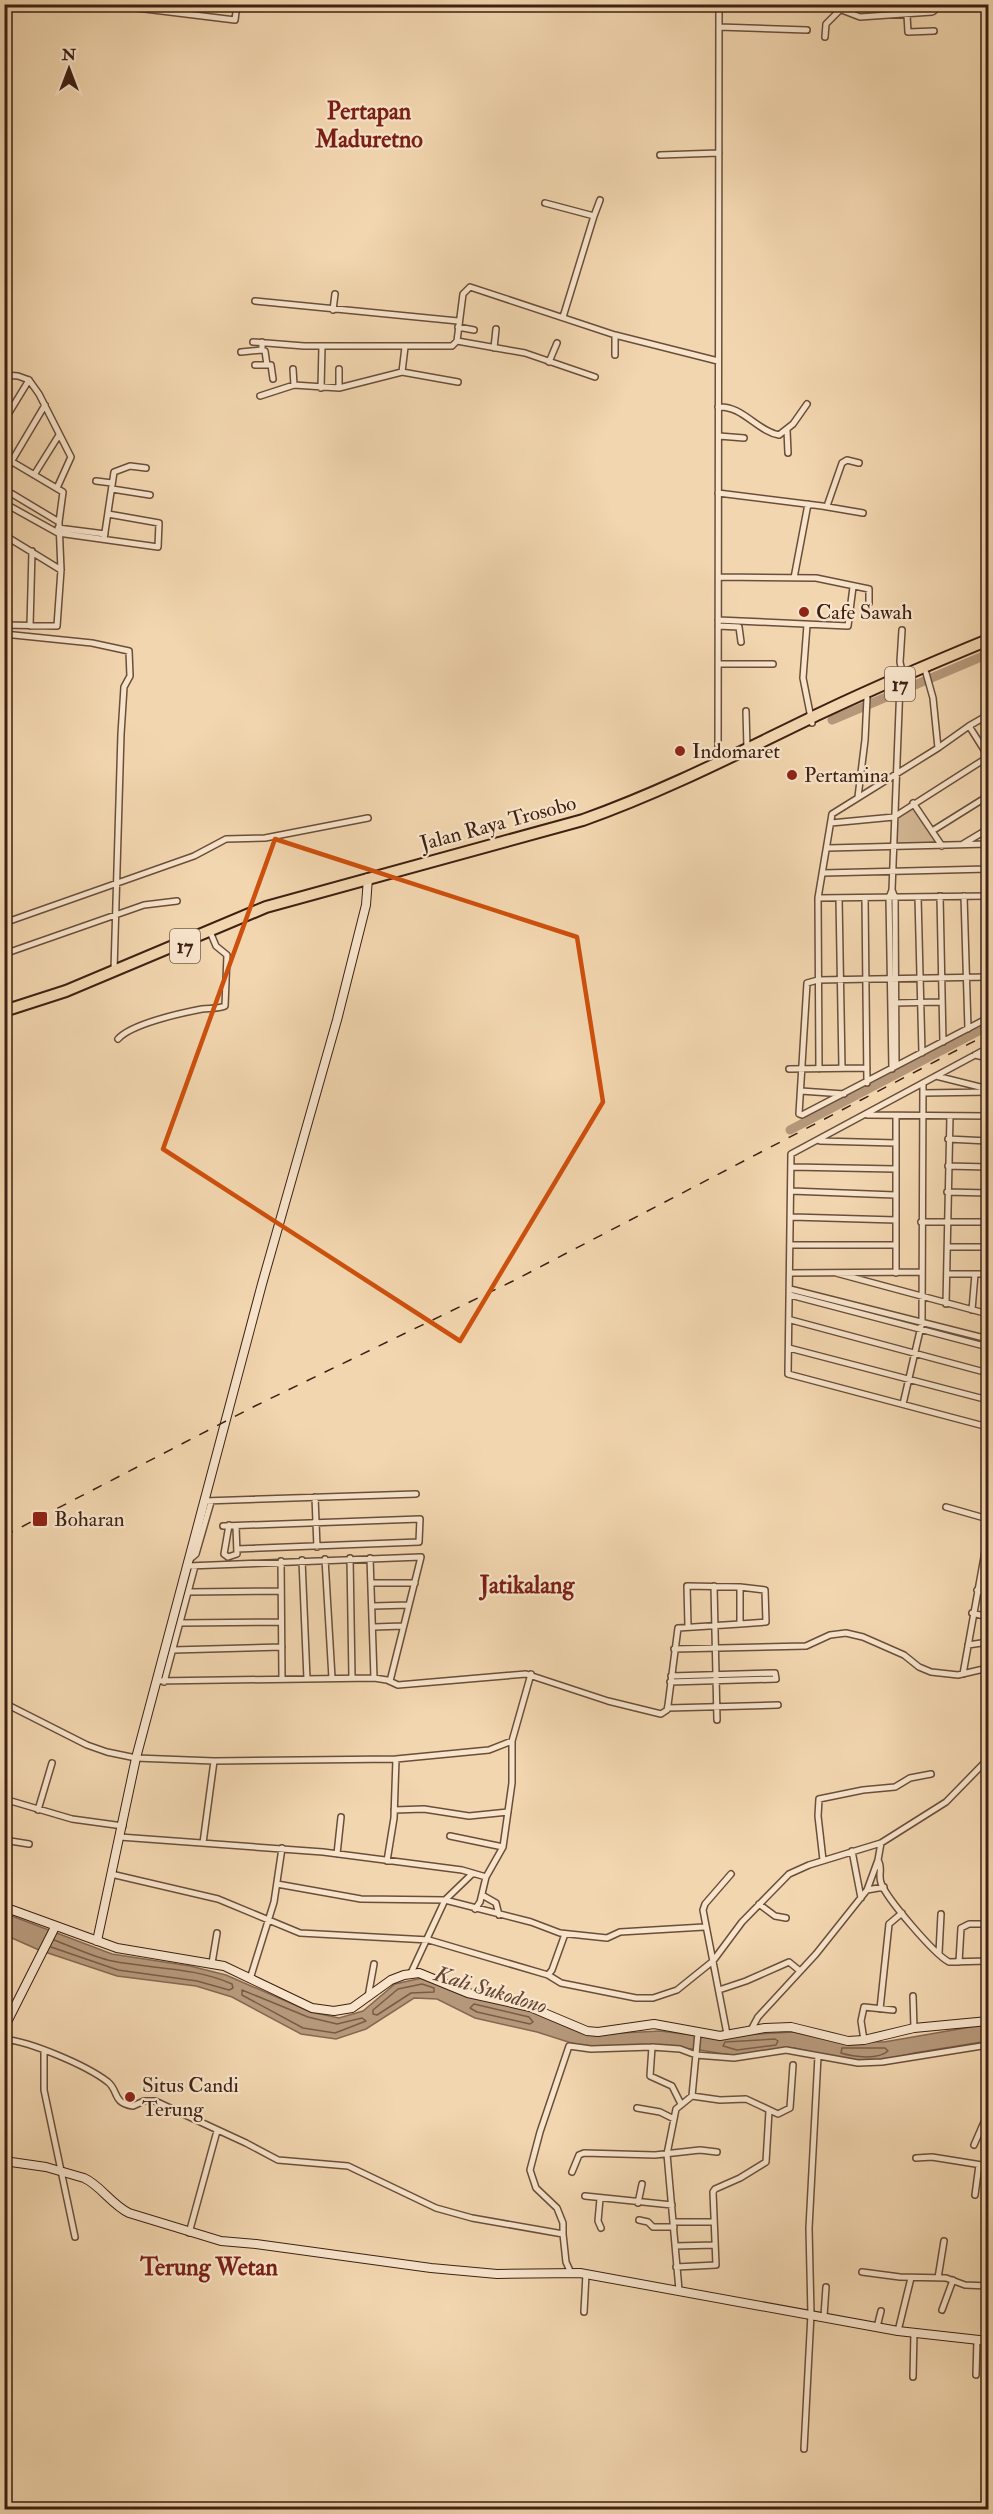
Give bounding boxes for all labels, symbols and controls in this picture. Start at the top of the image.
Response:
north arrow [39,39,99,99]
text: N [61,45,77,65]
district label: Pertapan Maduretno [314,96,423,155]
place label: Cafe Sawah [816,599,912,626]
marker: Cafe Sawah [797,605,811,619]
road number: 17 [885,667,915,701]
place label: Indomaret [692,738,780,765]
marker: Indomaret [673,744,687,758]
place label: Pertamina [804,762,889,789]
marker: Pertamina [785,768,799,782]
street label: Jalan Raya Trosobo [416,790,579,858]
road number: 17 [170,929,200,963]
place label: Boharan [54,1506,125,1533]
marker: Boharan [31,1510,49,1528]
district label: Jatikalang [479,1570,575,1601]
water label: Kali Sukodono [430,1959,550,2020]
place label: Situs Candi Terung [142,2072,239,2123]
marker: Situs Candi Terung [123,2090,137,2104]
district label: Terung Wetan [139,2252,278,2283]

